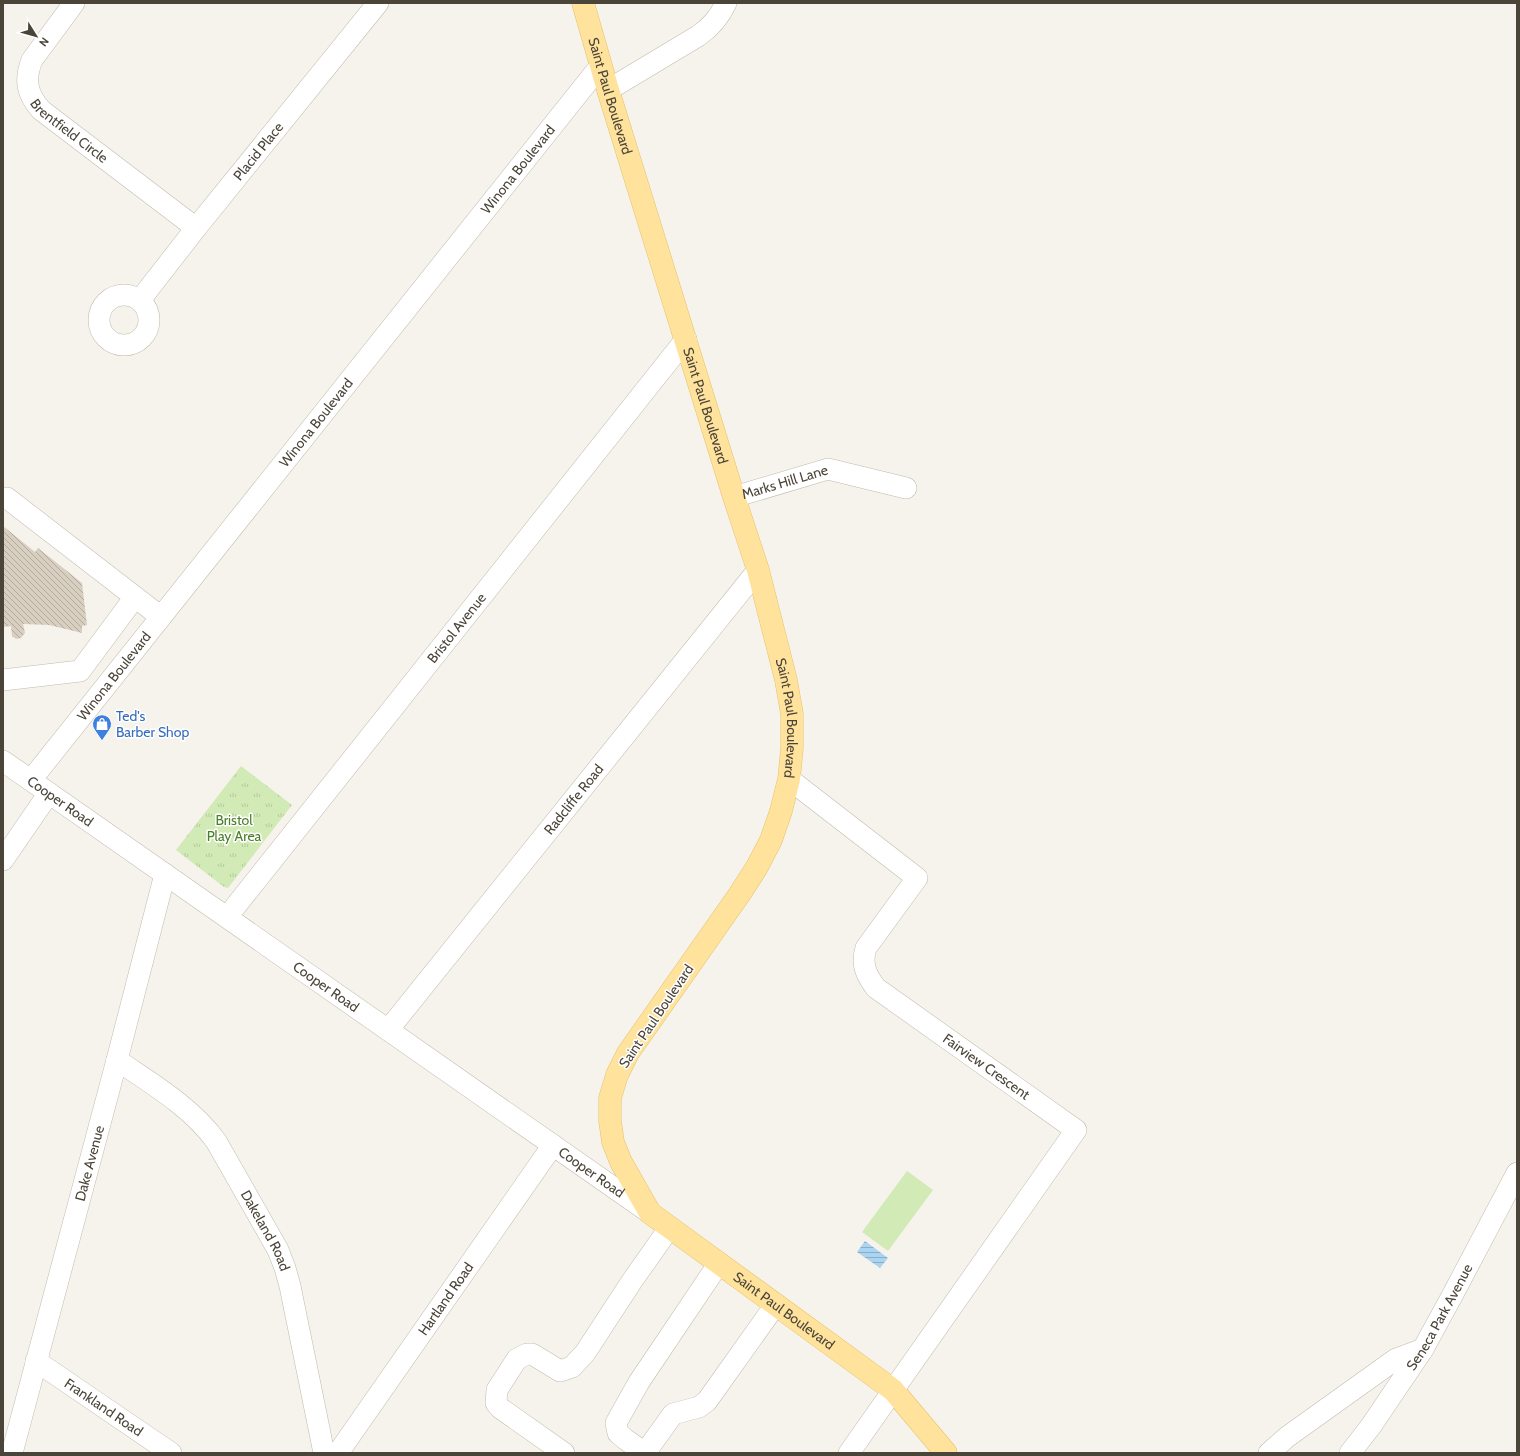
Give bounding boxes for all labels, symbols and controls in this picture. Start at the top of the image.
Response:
north arrow [16,16,56,56]
text: N [36,35,52,49]
street label: Saint Paul Boulevard [584,36,636,157]
street label: Brentfield Circle [26,95,112,167]
street label: Placid Place [229,118,287,184]
street label: Winona Boulevard [477,121,559,217]
street label: Saint Paul Boulevard [679,345,732,466]
street label: Winona Boulevard [275,375,357,471]
street label: Marks Hill Lane [740,461,830,503]
street label: Bristol Avenue [423,589,490,667]
street label: Winona Boulevard [73,628,155,724]
street label: Saint Paul Boulevard [772,656,801,779]
place label: Ted's Barber Shop [116,707,189,741]
shop icon: Ted's Barber Shop [91,713,113,741]
street label: Radcliffe Road [540,760,607,838]
street label: Cooper Road [24,772,97,830]
park label: Bristol Play Area [207,811,262,845]
street label: Cooper Road [289,957,363,1016]
street label: Saint Paul Boulevard [615,961,697,1071]
street label: Fairview Crescent [939,1029,1034,1104]
street label: Dake Avenue [71,1123,108,1203]
street label: Cooper Road [555,1143,628,1202]
street label: Dakeland Road [237,1187,294,1273]
street label: Hartland Road [414,1259,477,1339]
street label: Seneca Park Avenue [1402,1261,1476,1374]
street label: Saint Paul Boulevard [730,1268,838,1354]
street label: Frankland Road [61,1374,146,1440]

